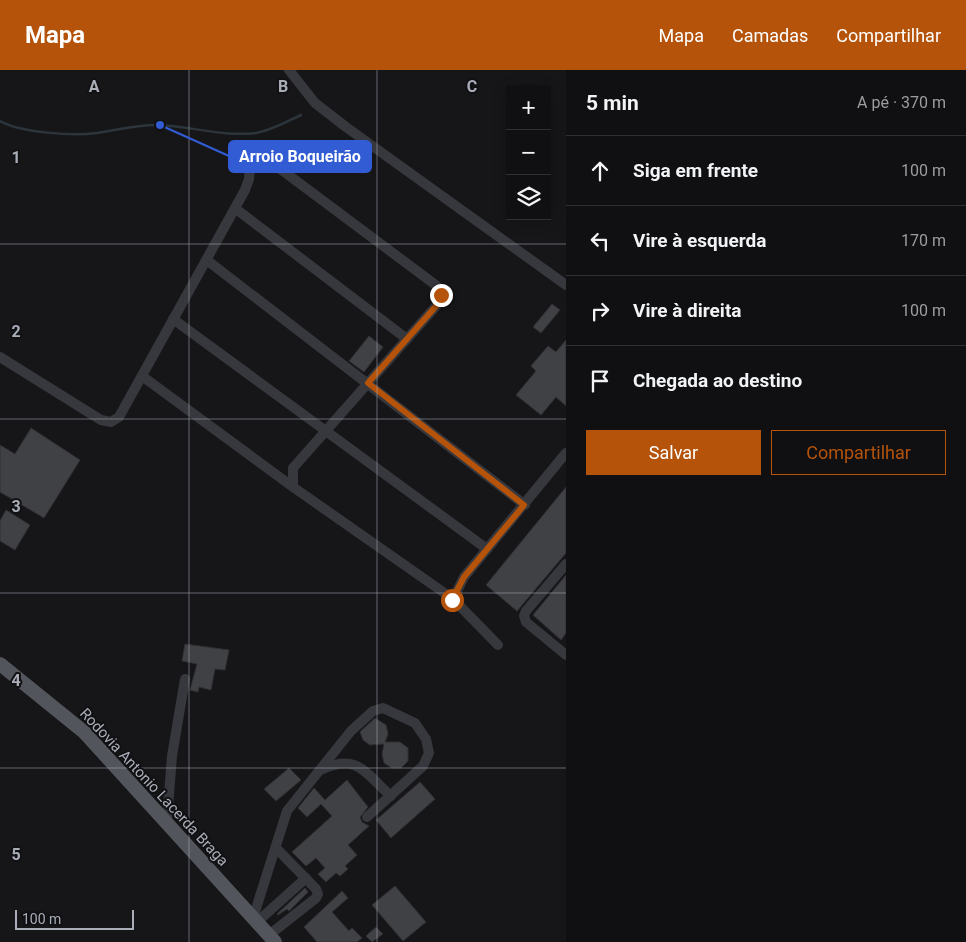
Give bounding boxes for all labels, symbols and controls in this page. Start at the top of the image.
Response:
text: Mapa [25,21,85,49]
text: Mapa [659,25,704,46]
text: Camadas [732,25,808,46]
text: Compartilhar [836,25,941,46]
text: A [89,77,100,96]
text: B [278,77,288,96]
text: C [467,77,477,96]
map controls [506,85,551,220]
button: + [506,85,551,130]
text: 5 min [586,91,639,115]
text: A pé · 370 m [857,93,946,112]
button: − [506,130,551,175]
callout: Arroio Boqueirão [229,141,371,172]
text: Arroio Boqueirão [239,147,361,166]
text: 1 [11,148,21,167]
icon: ahead [586,157,614,185]
text: Siga em frente [633,159,758,182]
text: 100 m [901,161,946,180]
button: layers [506,175,551,220]
icon: left [586,227,614,255]
text: Vire à esquerda [633,229,766,252]
text: 170 m [901,231,946,250]
route end [430,284,453,307]
icon: right [586,297,614,325]
text: Vire à direita [633,299,742,322]
text: 100 m [901,301,946,320]
text: 2 [11,322,21,341]
icon: arrive [586,367,614,395]
text: Chegada ao destino [633,369,802,392]
button: Salvar [586,430,761,475]
button: Compartilhar [771,430,946,475]
text: 3 [11,497,21,516]
route start [441,589,464,612]
text: 4 [11,671,21,690]
street label: Rodovia Antonio Lacerda Braga [76,704,232,870]
text: 5 [11,845,21,864]
scale bar [15,907,134,930]
text: 100 m [22,911,61,927]

